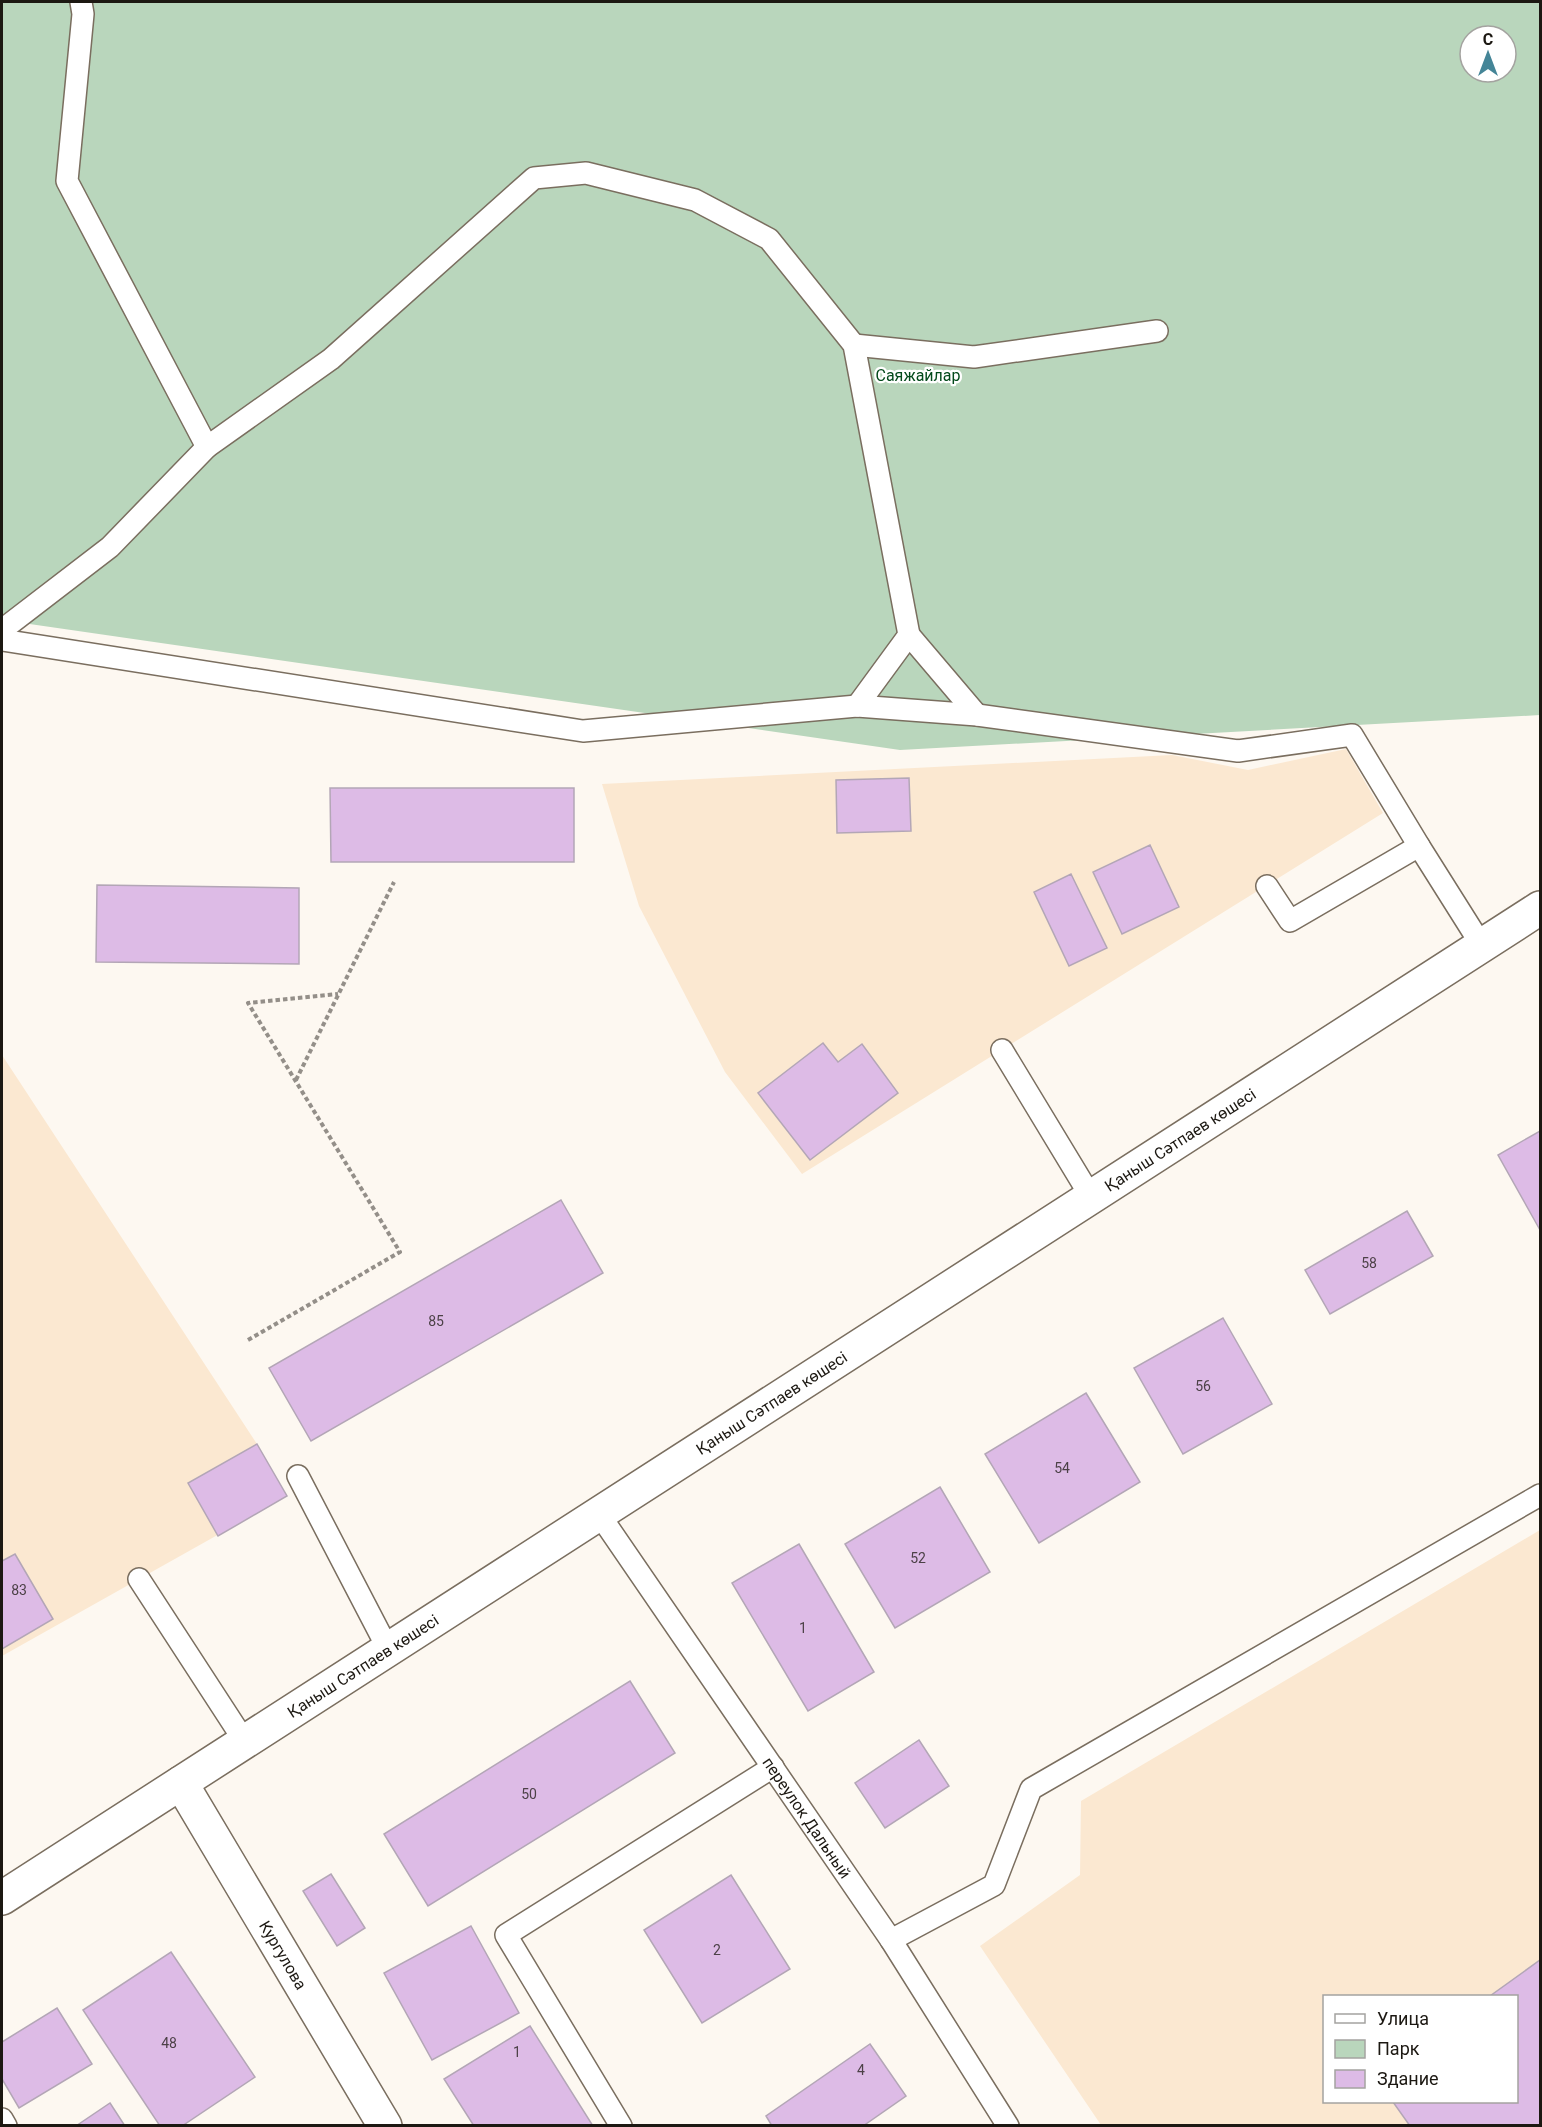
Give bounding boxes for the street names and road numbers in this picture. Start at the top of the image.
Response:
street label: Қаныш Сәтпаев көшесі [1101,1084,1259,1195]
street label: Қаныш Сәтпаев көшесі [692,1347,850,1458]
street label: Қаныш Сәтпаев көшесі [284,1610,442,1721]
street label: переулок Дальный [759,1753,855,1882]
street label: Кургулова [255,1917,311,1993]

